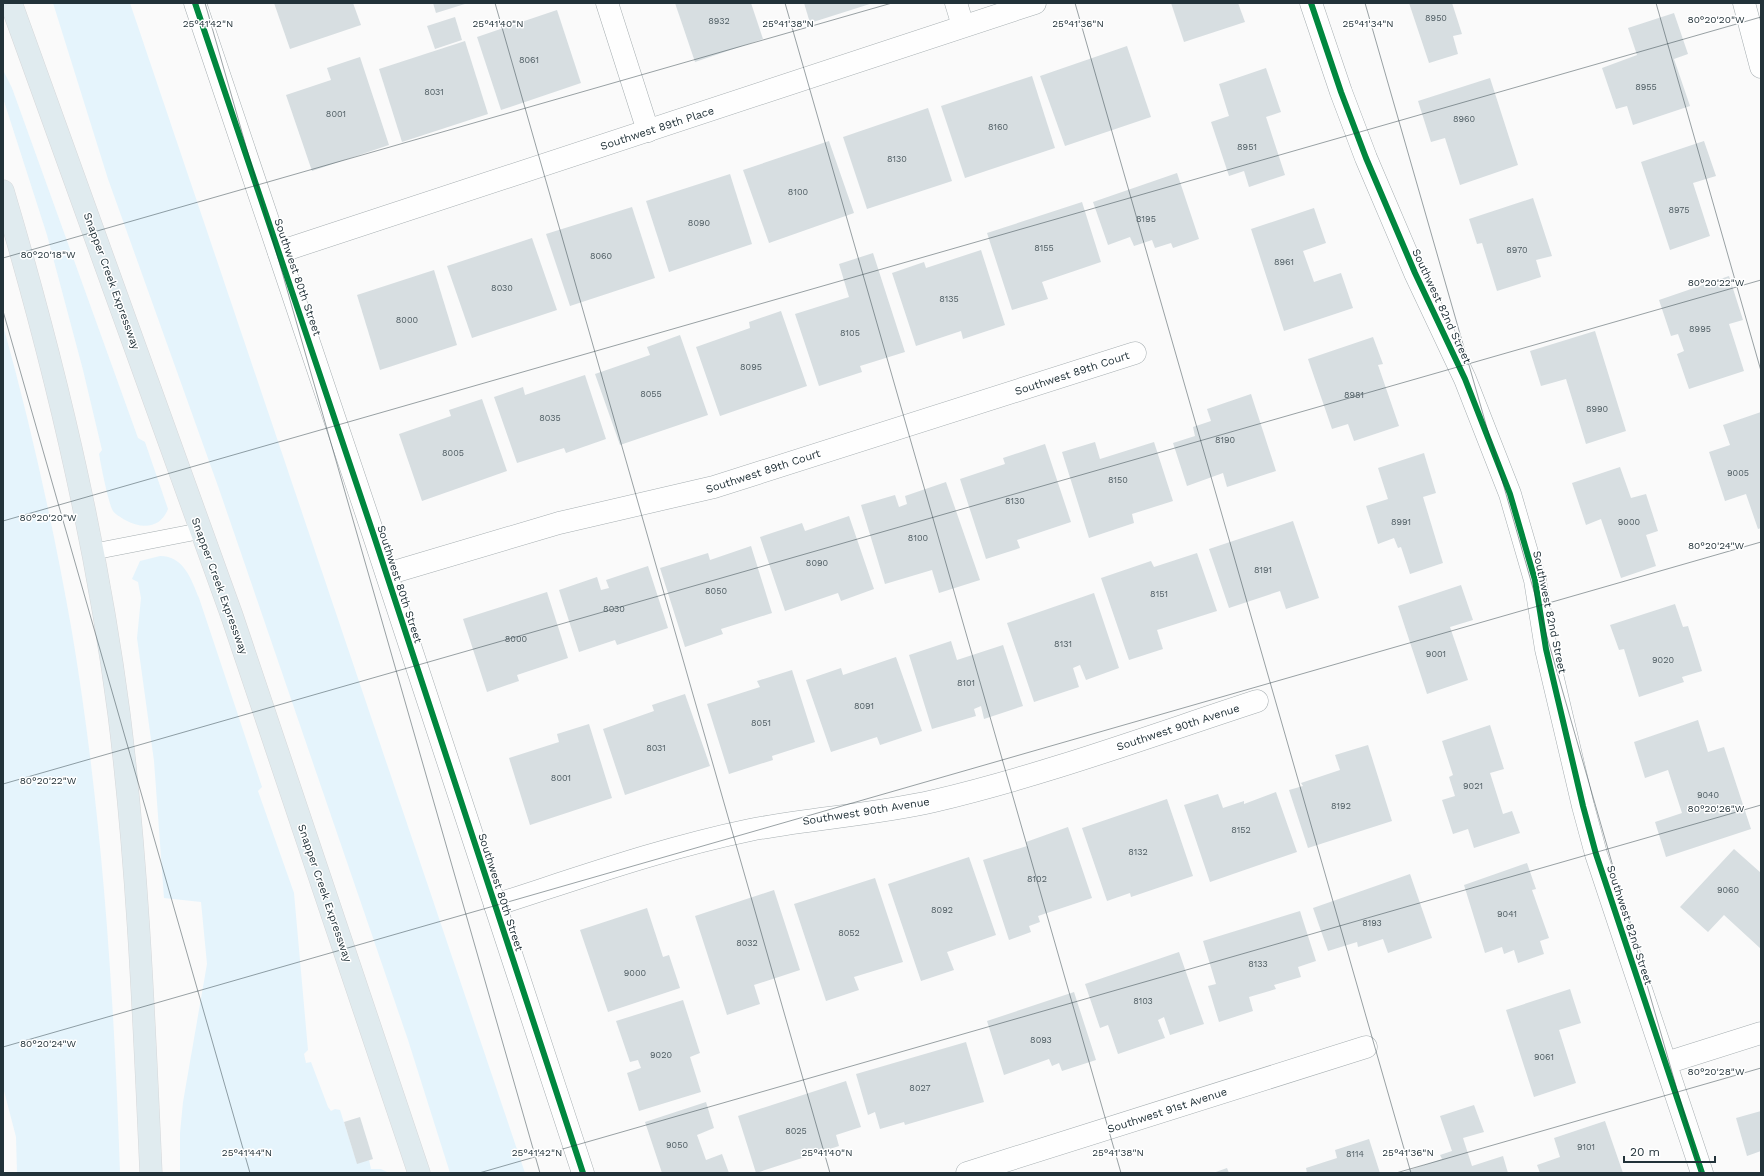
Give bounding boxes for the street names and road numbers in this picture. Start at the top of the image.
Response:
street label: Southwest 89th Place [599,104,716,153]
street label: Snapper Creek Expressway [81,211,143,352]
street label: Southwest 80th Street [271,217,324,338]
street label: Southwest 82nd Street [1409,247,1474,366]
street label: Southwest 89th Court [1013,349,1131,398]
street label: Southwest 89th Court [704,447,822,496]
street label: Snapper Creek Expressway [189,516,251,657]
street label: Southwest 80th Street [374,524,425,645]
street label: Southwest 82nd Street [1530,550,1569,675]
street label: Southwest 90th Avenue [1115,701,1241,754]
street label: Southwest 90th Avenue [802,795,931,828]
street label: Snapper Creek Expressway [295,823,354,964]
street label: Southwest 80th Street [475,832,526,953]
street label: Southwest 82nd Street [1604,864,1655,987]
street label: Southwest 91st Avenue [1106,1085,1229,1136]

